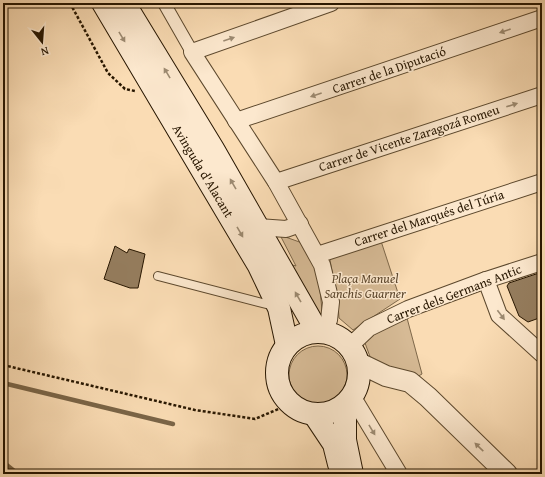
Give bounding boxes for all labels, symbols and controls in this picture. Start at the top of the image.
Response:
north arrow [22,22,62,62]
one-way arrow [499,28,511,34]
one-way arrow [119,31,126,43]
one-way arrow [224,35,236,41]
street label: Carrer de la Diputació [330,42,449,98]
text: N [38,43,51,60]
one-way arrow [163,67,170,79]
one-way arrow [309,92,321,98]
street label: Carrer de Vicente Zaragozá Romeu [316,100,502,176]
one-way arrow [507,101,519,107]
street label: Avinguda d'Alacant [168,121,239,222]
one-way arrow [230,179,237,190]
street label: Carrer del Marqués del Túria [352,185,507,251]
one-way arrow [236,226,243,238]
street label: Carrer dels Germans Antic [384,259,524,329]
park label: Plaça Manuel Sanchis Guarner [324,269,407,303]
one-way arrow [294,291,301,303]
one-way arrow [497,310,505,321]
one-way arrow [369,424,376,436]
one-way arrow [474,442,484,452]

